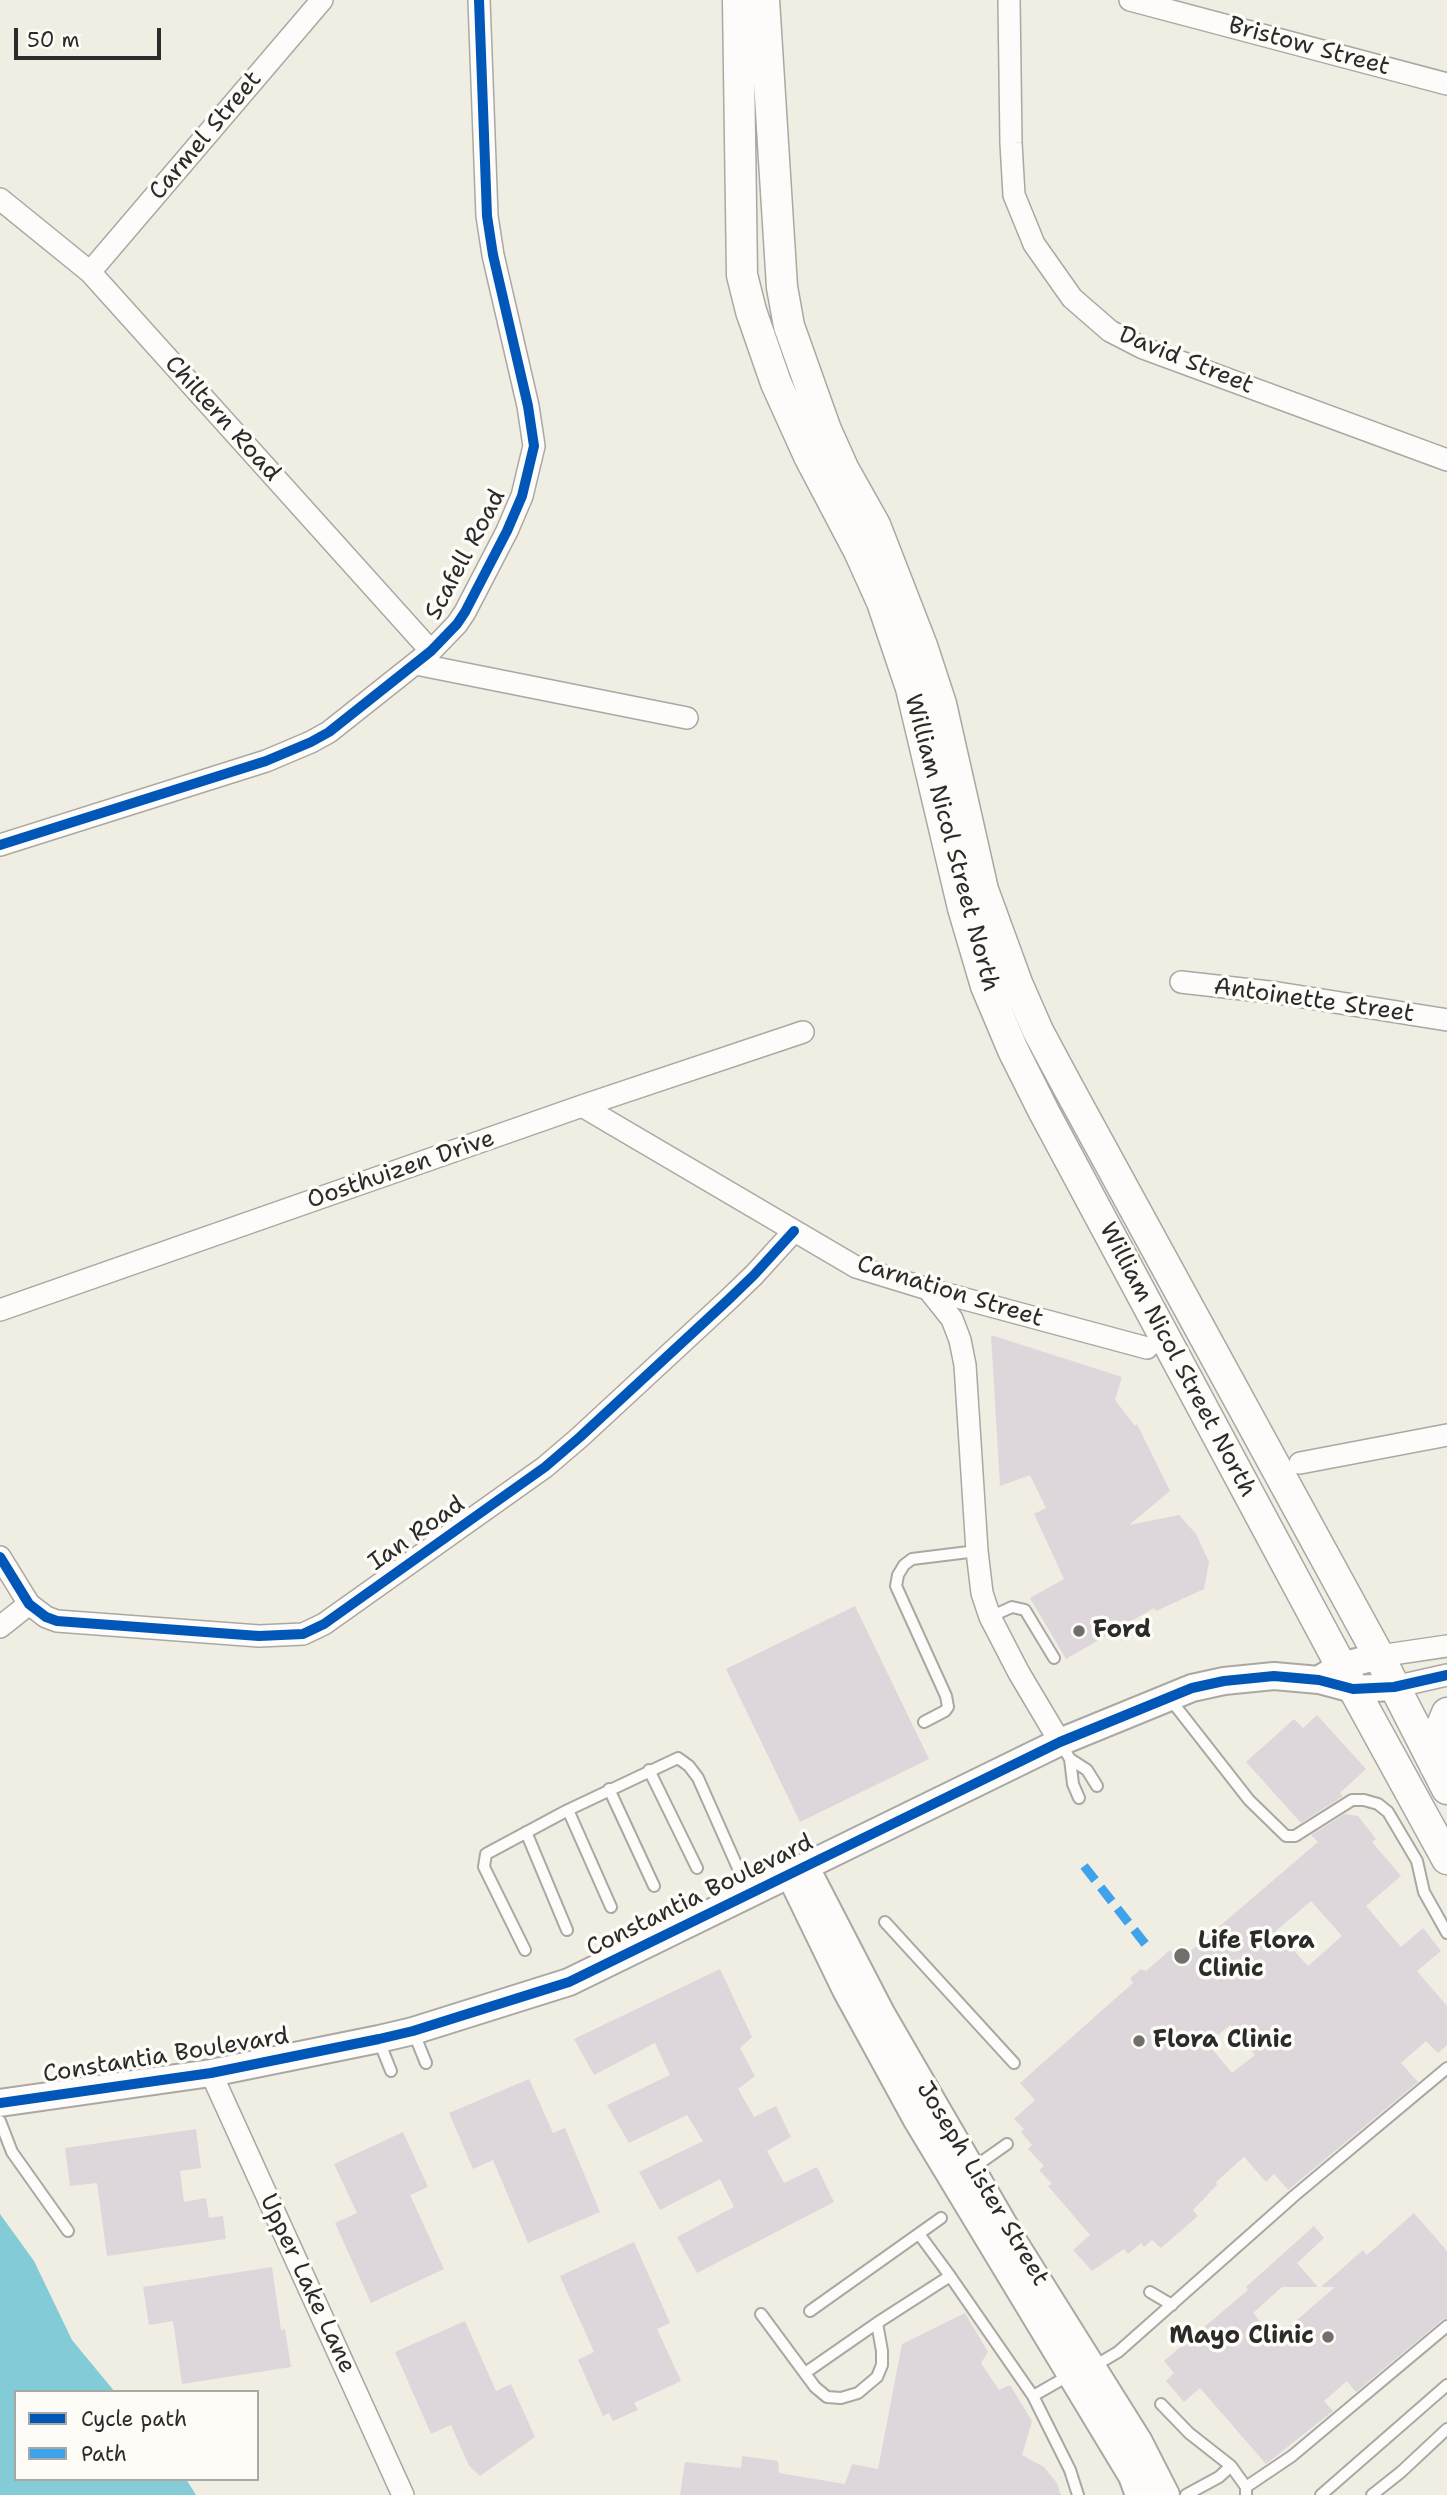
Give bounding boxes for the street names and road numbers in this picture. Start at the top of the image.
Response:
street label: Bristow Street [1225,12,1393,82]
street label: Carmel Street [144,66,268,206]
street label: David Street [1114,321,1258,401]
street label: Chiltern Road [158,350,286,488]
street label: Scafell Road [420,485,512,625]
street label: William Nicol Street North [897,691,1005,995]
street label: Antoinette Street [1212,973,1416,1029]
street label: Oosthuizen Drive [304,1124,498,1216]
street label: William Nicol Street North [1092,1218,1262,1502]
street label: Carnation Street [853,1250,1047,1334]
street label: Ian Road [363,1490,471,1578]
street label: Constantia Boulevard [582,1829,818,1963]
street label: Constantia Boulevard [41,2022,291,2090]
street label: Joseph Lister Street [910,2077,1054,2291]
street label: Upper Lake Lane [253,2190,361,2378]

